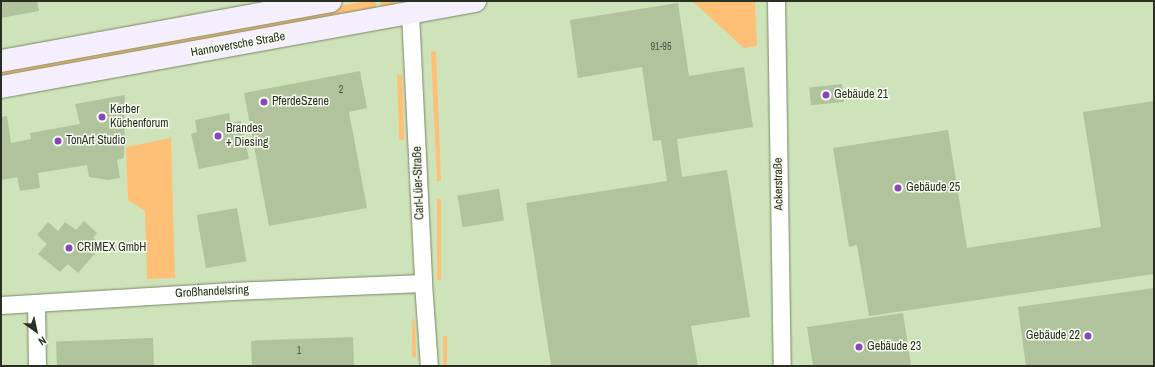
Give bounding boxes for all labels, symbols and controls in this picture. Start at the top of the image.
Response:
street label: Hannoversche Straße [190,30,286,60]
house number: 91-95 [651,41,671,53]
house number: 2 [339,84,343,96]
place label: Gebäude 21 [834,88,888,102]
marker: Gebäude 21 [821,90,831,100]
place label: PferdeSzene [272,95,329,109]
marker: PferdeSzene [259,97,269,107]
place label: Kerber Küchenforum [110,103,169,131]
marker: Kerber Küchenforum [97,112,107,122]
place label: Brandes + Diesing [226,122,268,150]
marker: Brandes + Diesing [213,131,223,141]
place label: TonArt Studio [66,134,126,148]
marker: TonArt Studio [53,136,63,146]
street label: Carl-Lüer-Straße [411,146,427,220]
street label: Ackerstraße [771,157,787,211]
place label: Gebäude 25 [906,181,960,195]
marker: Gebäude 25 [893,183,903,193]
place label: CRIMEX GmbH [77,241,146,255]
marker: CRIMEX GmbH [64,243,74,253]
street label: Großhandelsring [175,283,249,301]
north arrow [16,311,56,351]
place label: Gebäude 22 [1026,329,1080,343]
marker: Gebäude 22 [1083,331,1093,341]
text: N [36,333,49,349]
place label: Gebäude 23 [867,340,921,354]
marker: Gebäude 23 [854,342,864,352]
house number: 1 [297,345,301,357]

